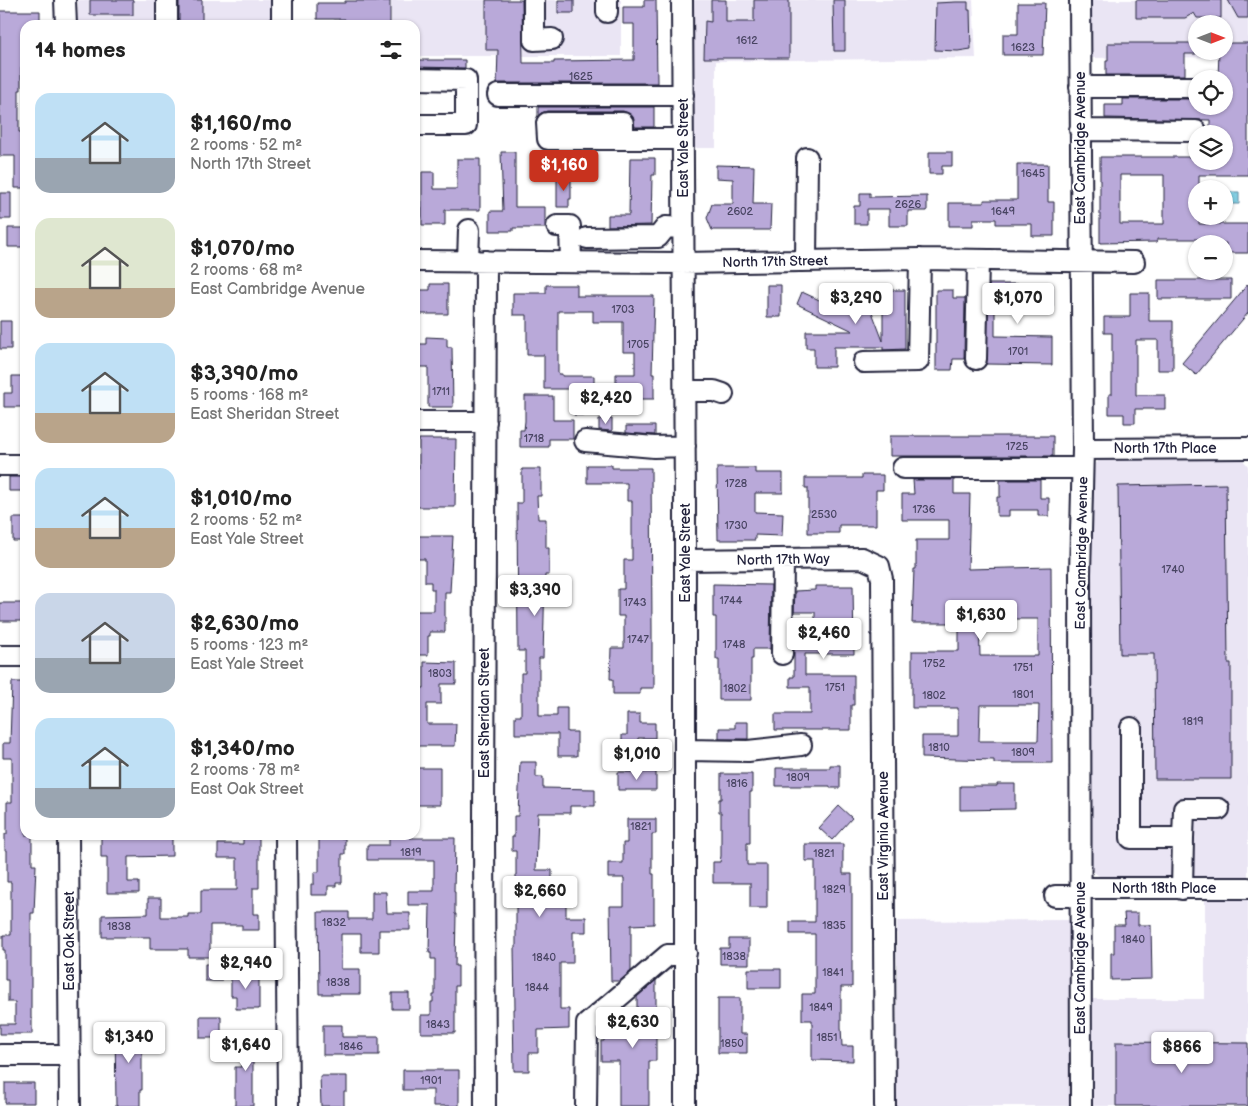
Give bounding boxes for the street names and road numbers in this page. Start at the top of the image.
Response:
street label: East Cambridge Avenue [1072,71,1089,225]
street label: East Yale Street [675,98,692,198]
street label: North 17th Street [722,252,829,271]
street label: North 17th Place [1113,440,1217,457]
street label: East Cambridge Avenue [1072,476,1091,630]
street label: East Yale Street [677,503,694,603]
street label: North 17th Way [736,550,830,569]
street label: East Sheridan Street [476,647,493,778]
street label: East Virginia Avenue [875,771,892,901]
street label: North 18th Place [1112,880,1216,897]
street label: East Cambridge Avenue [1072,881,1089,1035]
street label: East Oak Street [61,891,78,991]

